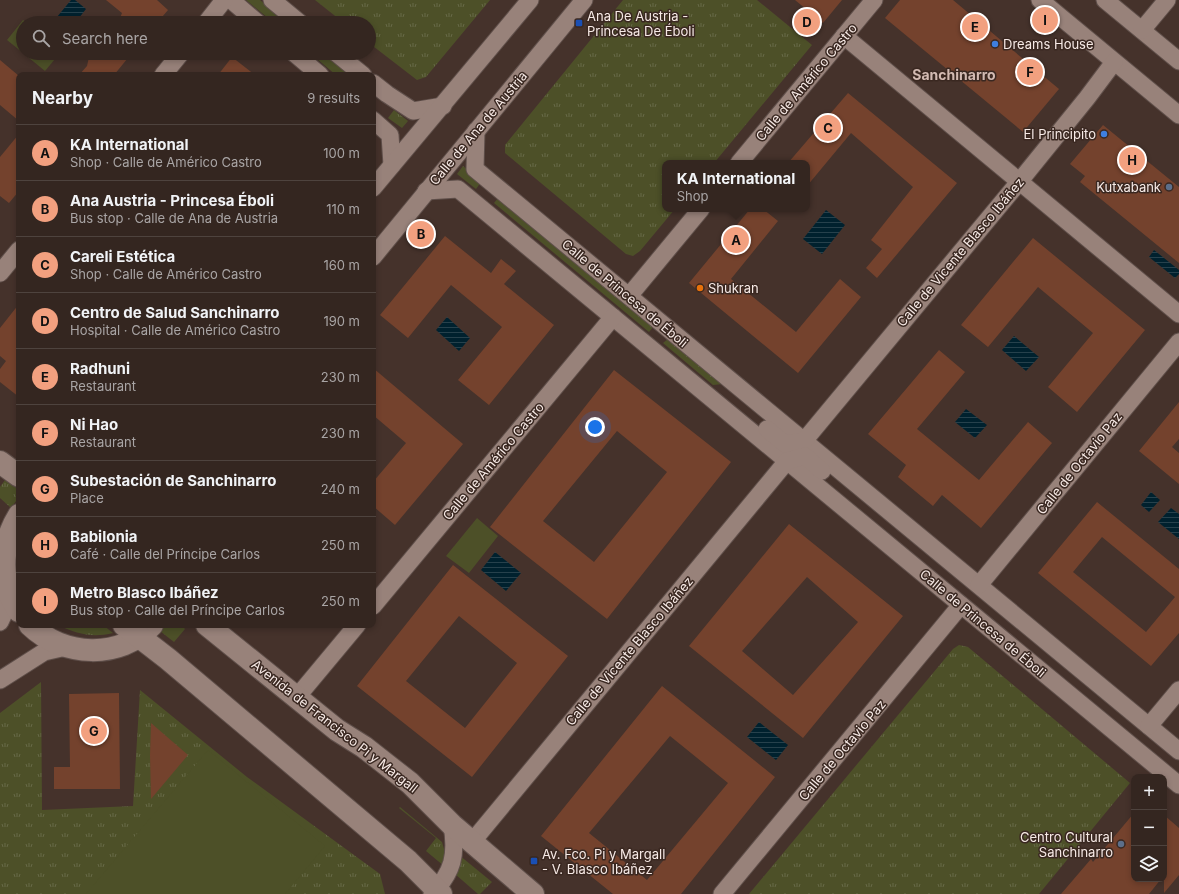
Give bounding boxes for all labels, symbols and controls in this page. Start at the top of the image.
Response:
pin: I [1032,5,1058,35]
pin: D [794,7,820,37]
place label: Ana De Austria - Princesa De Éboli [587,8,695,39]
pin: E [962,12,988,42]
search box [16,16,376,60]
marker: Ana De Austria - Princesa De Éboli [574,18,584,28]
street label: Calle de Américo Castro [752,20,860,144]
icon: search [30,27,52,49]
text: Search here [62,29,148,48]
place label: Dreams House [1003,36,1094,52]
marker: Dreams House [990,39,1000,49]
pin: F [1017,57,1043,87]
district label: Sanchinarro [912,66,996,83]
street label: Calle de Ana de Austria [426,68,530,188]
text: Nearby [32,88,93,108]
text: 9 results [307,90,360,106]
pin: C [815,113,841,143]
place label: El Principito [1024,126,1096,142]
marker: El Principito [1099,129,1109,139]
text: KA International [70,135,189,154]
text: A [40,145,50,161]
text: 100 m [323,145,360,161]
pin: H [1119,145,1145,175]
text: Shop · Calle de Américo Castro [70,154,262,170]
popup [662,160,810,212]
text: KA International [677,169,795,188]
street label: Calle de Vicente Blasco Ibáñez [893,174,1027,330]
place label: Kutxabank [1096,179,1161,195]
marker: Kutxabank [1164,182,1174,192]
text: Shop [677,188,709,204]
text: Ana Austria - Princesa Éboli [70,191,274,210]
text: B [41,201,49,217]
text: 110 m [326,201,360,217]
text: Bus stop · Calle de Ana de Austria [70,210,278,226]
pin: B [408,219,434,249]
pin: A [723,225,749,255]
street label: Calle de Princesa de Éboli [559,236,691,350]
text: Careli Estética [70,247,175,266]
text: C [40,257,50,273]
text: 160 m [323,257,360,273]
text: Shop · Calle de Américo Castro [70,266,262,282]
place label: Shukran [708,280,759,296]
marker: Shukran [695,283,705,293]
text: Centro de Salud Sanchinarro [70,303,280,322]
text: D [40,313,50,329]
text: 190 m [323,313,360,329]
text: Hospital · Calle de Américo Castro [70,322,280,338]
text: Radhuni [70,359,130,378]
text: E [41,369,49,385]
text: 230 m [321,369,360,385]
text: Restaurant [70,378,136,394]
street label: Calle de Américo Castro [439,399,547,523]
street label: Calle de Octavio Paz [1033,409,1125,517]
text: Ni Hao [70,415,118,434]
your location [585,417,605,437]
text: F [41,425,49,441]
text: 230 m [321,425,360,441]
text: Restaurant [70,434,136,450]
text: Subestación de Sanchinarro [70,471,276,490]
text: G [40,481,50,497]
text: 240 m [321,481,360,497]
text: Place [70,490,104,506]
text: Babilonia [70,527,138,546]
text: H [40,537,50,553]
text: 250 m [321,537,360,553]
text: Café · Calle del Príncipe Carlos [70,546,260,562]
street label: Calle de Princesa de Éboli [917,566,1049,680]
street label: Calle de Vicente Blasco Ibáñez [562,573,696,729]
text: Metro Blasco Ibáñez [70,583,219,602]
text: I [43,593,47,609]
text: 250 m [321,593,360,609]
text: Bus stop · Calle del Príncipe Carlos [70,602,285,618]
street label: Avenida de Francisco Pi y Margall [249,656,421,796]
street label: Calle de Octavio Paz [795,696,889,804]
pin: G [81,716,107,746]
map controls [1131,774,1167,882]
button: + [1131,774,1167,810]
button: − [1131,810,1167,846]
place label: Centro Cultural Sanchinarro [1020,829,1113,860]
marker: Centro Cultural Sanchinarro [1116,839,1126,849]
place label: Av. Fco. Pi y Margall - V. Blasco Ibáñez [542,846,665,877]
button: layers [1131,846,1167,882]
marker: Av. Fco. Pi y Margall - V. Blasco Ibáñez [529,856,539,866]

